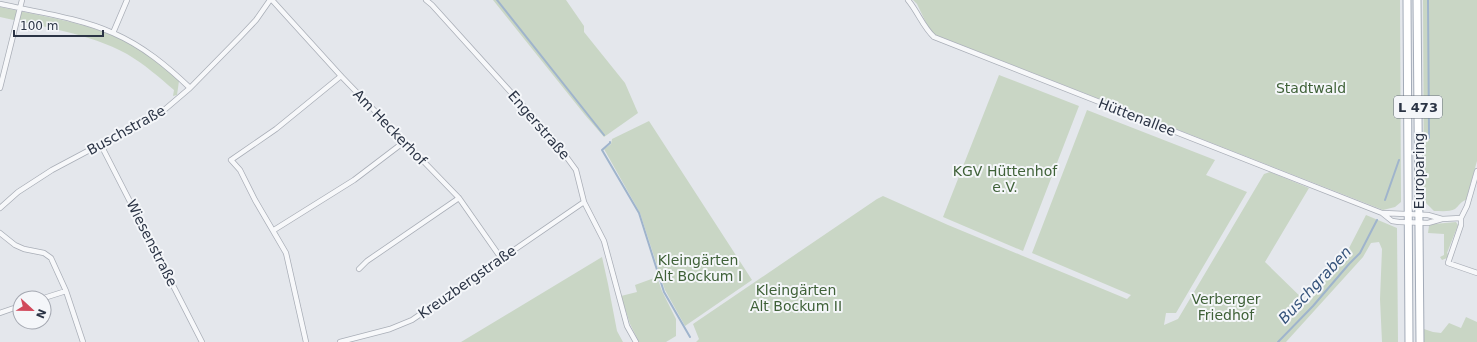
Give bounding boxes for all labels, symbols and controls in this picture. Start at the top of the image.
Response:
scale bar [14,12,103,38]
text: 100 m [20,19,58,33]
park label: Stadtwald [1276,80,1346,96]
street label: Am Heckerhof [350,86,431,169]
street label: Engerstraße [505,87,573,163]
street label: Hüttenallee [1096,95,1178,139]
road number: L 473 [1394,96,1442,118]
street label: Buschstraße [84,102,168,158]
street label: Europaring [1411,133,1427,209]
park label: KGV Hüttenhof e.V. [953,163,1058,195]
street label: Wiesenstraße [123,197,181,289]
street label: Kreuzbergstraße [415,242,519,322]
water label: Buschgraben [1275,243,1355,327]
park label: Kleingärten Alt Bockum I [654,252,742,284]
park label: Kleingärten Alt Bockum II [750,282,842,314]
north arrow [12,290,52,330]
park label: Verberger Friedhof [1191,291,1261,323]
text: N [33,307,49,320]

